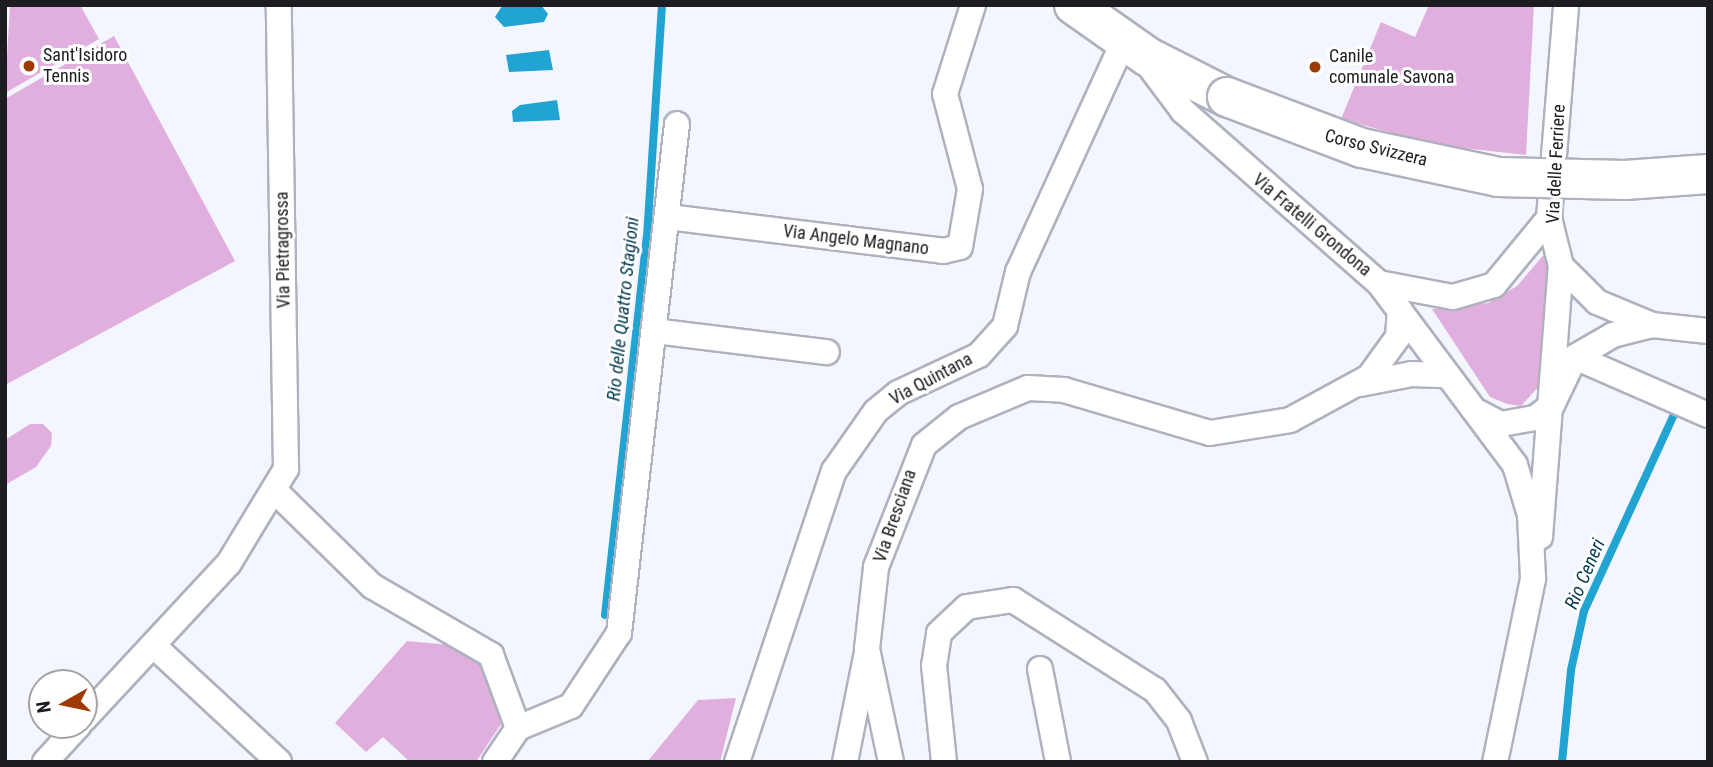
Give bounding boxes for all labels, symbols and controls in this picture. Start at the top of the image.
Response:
place label: Sant'Isidoro Tennis [43,45,127,88]
place label: Canile comunale Savona [1329,46,1454,88]
marker: Sant'Isidoro Tennis [21,58,37,74]
marker: Canile comunale Savona [1307,59,1323,75]
street label: Via delle Ferriere [1542,104,1570,224]
street label: Corso Svizzera [1322,125,1430,171]
street label: Via Fratelli Grondona [1248,169,1376,281]
street label: Via Pietragrossa [271,191,295,309]
water label: Rio delle Quattro Stagioni [602,216,644,402]
street label: Via Angelo Magnano [782,220,930,260]
street label: Via Quintana [886,348,976,410]
street label: Via Bresciana [869,467,921,565]
water label: Rio Ceneri [1560,535,1610,613]
north arrow [28,669,98,739]
text: N [31,700,56,715]

